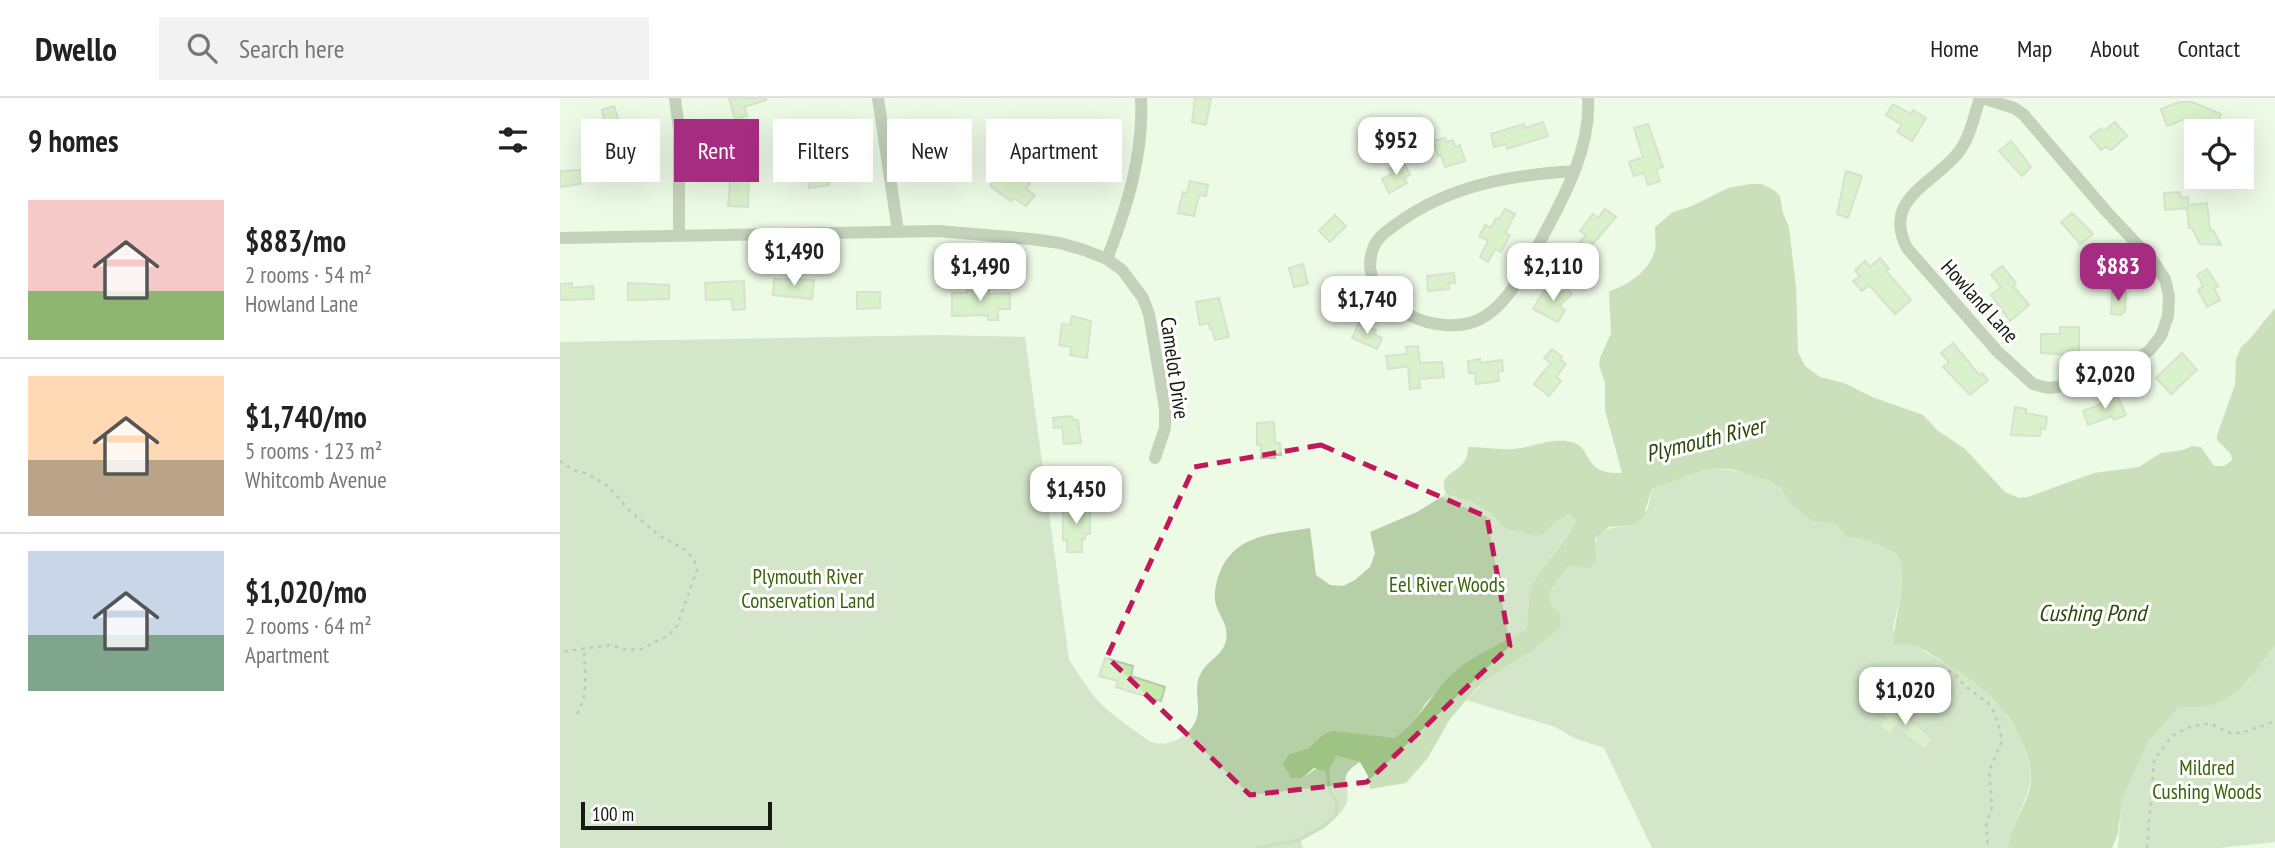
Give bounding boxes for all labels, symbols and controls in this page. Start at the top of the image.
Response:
search box [159,17,649,80]
text: Dwello [35,27,117,70]
icon: search [183,29,221,67]
text: Search here [239,32,345,65]
text: Home [1930,33,1979,64]
text: Map [2017,33,2052,64]
text: About [2090,33,2139,64]
text: Contact [2177,33,2240,64]
pin: $952 [1355,118,1437,177]
chip: Buy [581,119,660,182]
chip: Rent [674,119,759,182]
chip: Filters [773,119,873,182]
chip: New [887,119,972,182]
chip: Apartment [986,119,1122,182]
map controls [2184,119,2254,189]
button: locate [2184,119,2254,189]
text: 9 homes [28,121,119,160]
icon: filters [494,121,532,159]
text: $952 [1374,125,1418,154]
text: $883/mo [245,221,346,260]
icon: home [84,228,168,312]
pin: $1,490 [737,228,851,288]
text: $1,490 [764,236,824,265]
pin: $1,490 [923,244,1037,303]
pin: $2,110 [1496,244,1610,303]
pin: $883 [2077,244,2159,303]
text: $1,490 [950,251,1010,280]
text: $2,110 [1523,251,1583,280]
text: $883 [2096,251,2140,280]
street label: Howland Lane [1935,254,2025,348]
text: 2 rooms · 54 m² [245,260,372,289]
pin: $1,740 [1310,276,1424,336]
text: $1,740 [1337,284,1397,313]
text: Howland Lane [245,289,358,318]
street label: Camelot Drive [1155,315,1195,421]
pin: $2,020 [2048,352,2162,411]
text: $2,020 [2075,359,2135,388]
text: $1,740/mo [245,397,367,436]
icon: home [84,404,168,488]
water label: Plymouth River [1643,409,1771,468]
text: 5 rooms · 123 m² [245,436,382,465]
text: Whitcomb Avenue [245,465,387,494]
pin: $1,450 [1019,466,1133,526]
text: $1,450 [1046,474,1106,503]
park label: Plymouth River Conservation Land [741,563,875,614]
park label: Eel River Woods [1389,571,1505,598]
text: $1,020/mo [245,572,367,611]
icon: home [84,579,168,663]
water label: Cushing Pond [2038,598,2149,627]
text: 2 rooms · 64 m² [245,611,372,640]
text: Apartment [245,640,329,669]
pin: $1,020 [1848,668,1962,727]
text: $1,020 [1875,675,1935,704]
park label: Mildred Cushing Woods [2152,754,2262,805]
scale bar [581,799,772,831]
text: 100 m [592,802,634,826]

